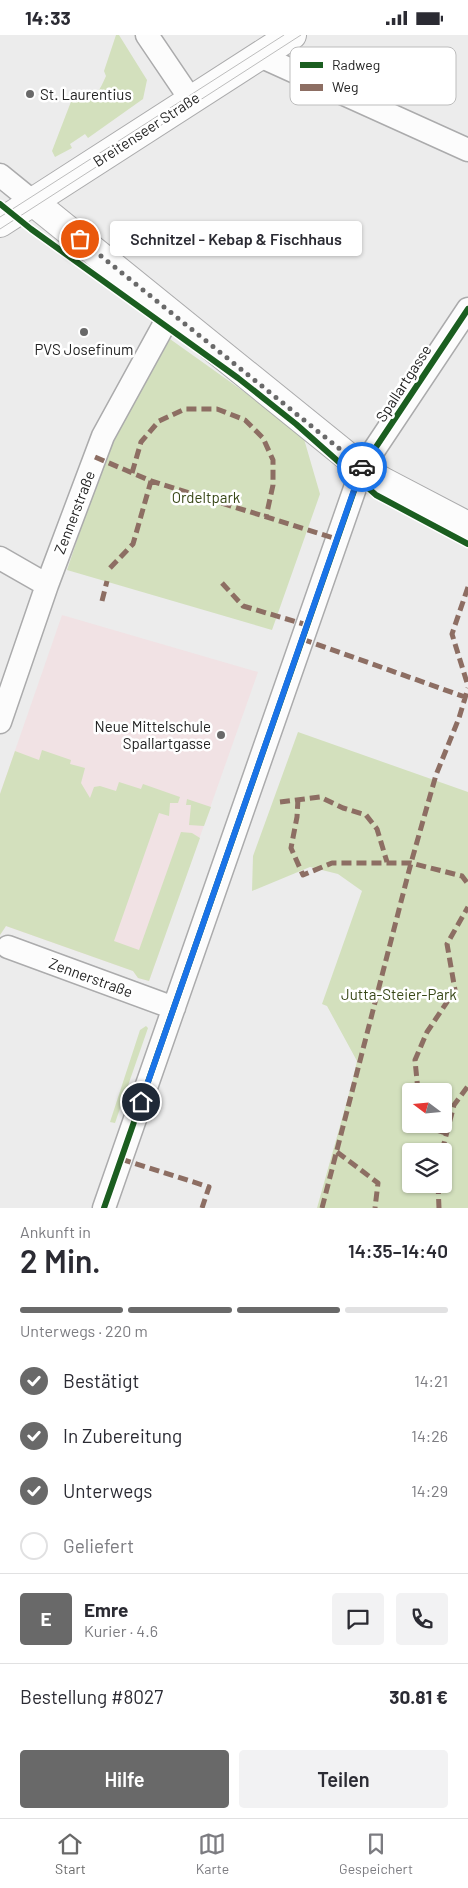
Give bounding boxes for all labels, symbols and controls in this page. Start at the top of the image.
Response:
text: 14:33 [25,6,71,29]
legend [290,47,456,105]
text: Radweg [332,56,380,73]
text: Weg [332,78,359,95]
place label: St. Laurentius [40,85,132,103]
marker: St. Laurentius [24,88,36,100]
street label: Breitenseer Straße [89,88,203,170]
pin [59,218,101,260]
callout: Schnitzel - Kebap & Fischhaus [110,221,362,257]
icon: bag [66,225,94,253]
text: Schnitzel - Kebap & Fischhaus [130,229,342,248]
marker: PVS Josefinum [78,326,90,338]
place label: PVS Josefinum [35,340,133,358]
street label: Spallartgasse [371,341,435,425]
courier [337,442,387,492]
icon: car [348,453,376,481]
street label: Zennerstraße [50,468,98,556]
park label: Ordeltpark [172,488,241,506]
place label: Neue Mittelschule Spallartgasse [95,717,211,752]
marker: Neue Mittelschule Spallartgasse [215,729,227,741]
street label: Zennerstraße [47,954,135,1000]
park label: Jutta-Steier-Park [341,985,457,1003]
pin [120,1081,162,1123]
north arrow [402,1083,452,1133]
map controls [402,1083,452,1193]
icon: home [127,1088,155,1116]
button: layers [402,1143,452,1193]
text: Ankunft in [20,1222,91,1241]
text: 14:35–14:40 [348,1239,448,1262]
text: 2 Min. [20,1241,101,1279]
text: Unterwegs · 220 m [20,1321,148,1340]
icon: check [20,1367,48,1395]
text: Bestätigt [63,1369,139,1392]
text: 14:21 [414,1371,448,1390]
icon: check [20,1422,48,1450]
text: In Zubereitung [63,1424,182,1447]
text: 14:26 [411,1426,448,1445]
icon: check [20,1477,48,1505]
text: Unterwegs [63,1479,152,1502]
text: 14:29 [411,1481,448,1500]
text: Geliefert [63,1534,134,1557]
button: chat [332,1593,384,1645]
button: phone [396,1593,448,1645]
text: Emre [84,1598,128,1621]
text: E [40,1607,52,1630]
text: Kurier · 4.6 [84,1621,158,1640]
text: Bestellung #8027 [20,1685,163,1708]
text: 30.81 € [389,1685,448,1708]
button: Hilfe [20,1750,229,1808]
button: Teilen [239,1750,448,1808]
tab: Start [55,1830,86,1877]
tab: Karte [196,1830,229,1877]
tab: Gespeichert [339,1830,413,1877]

